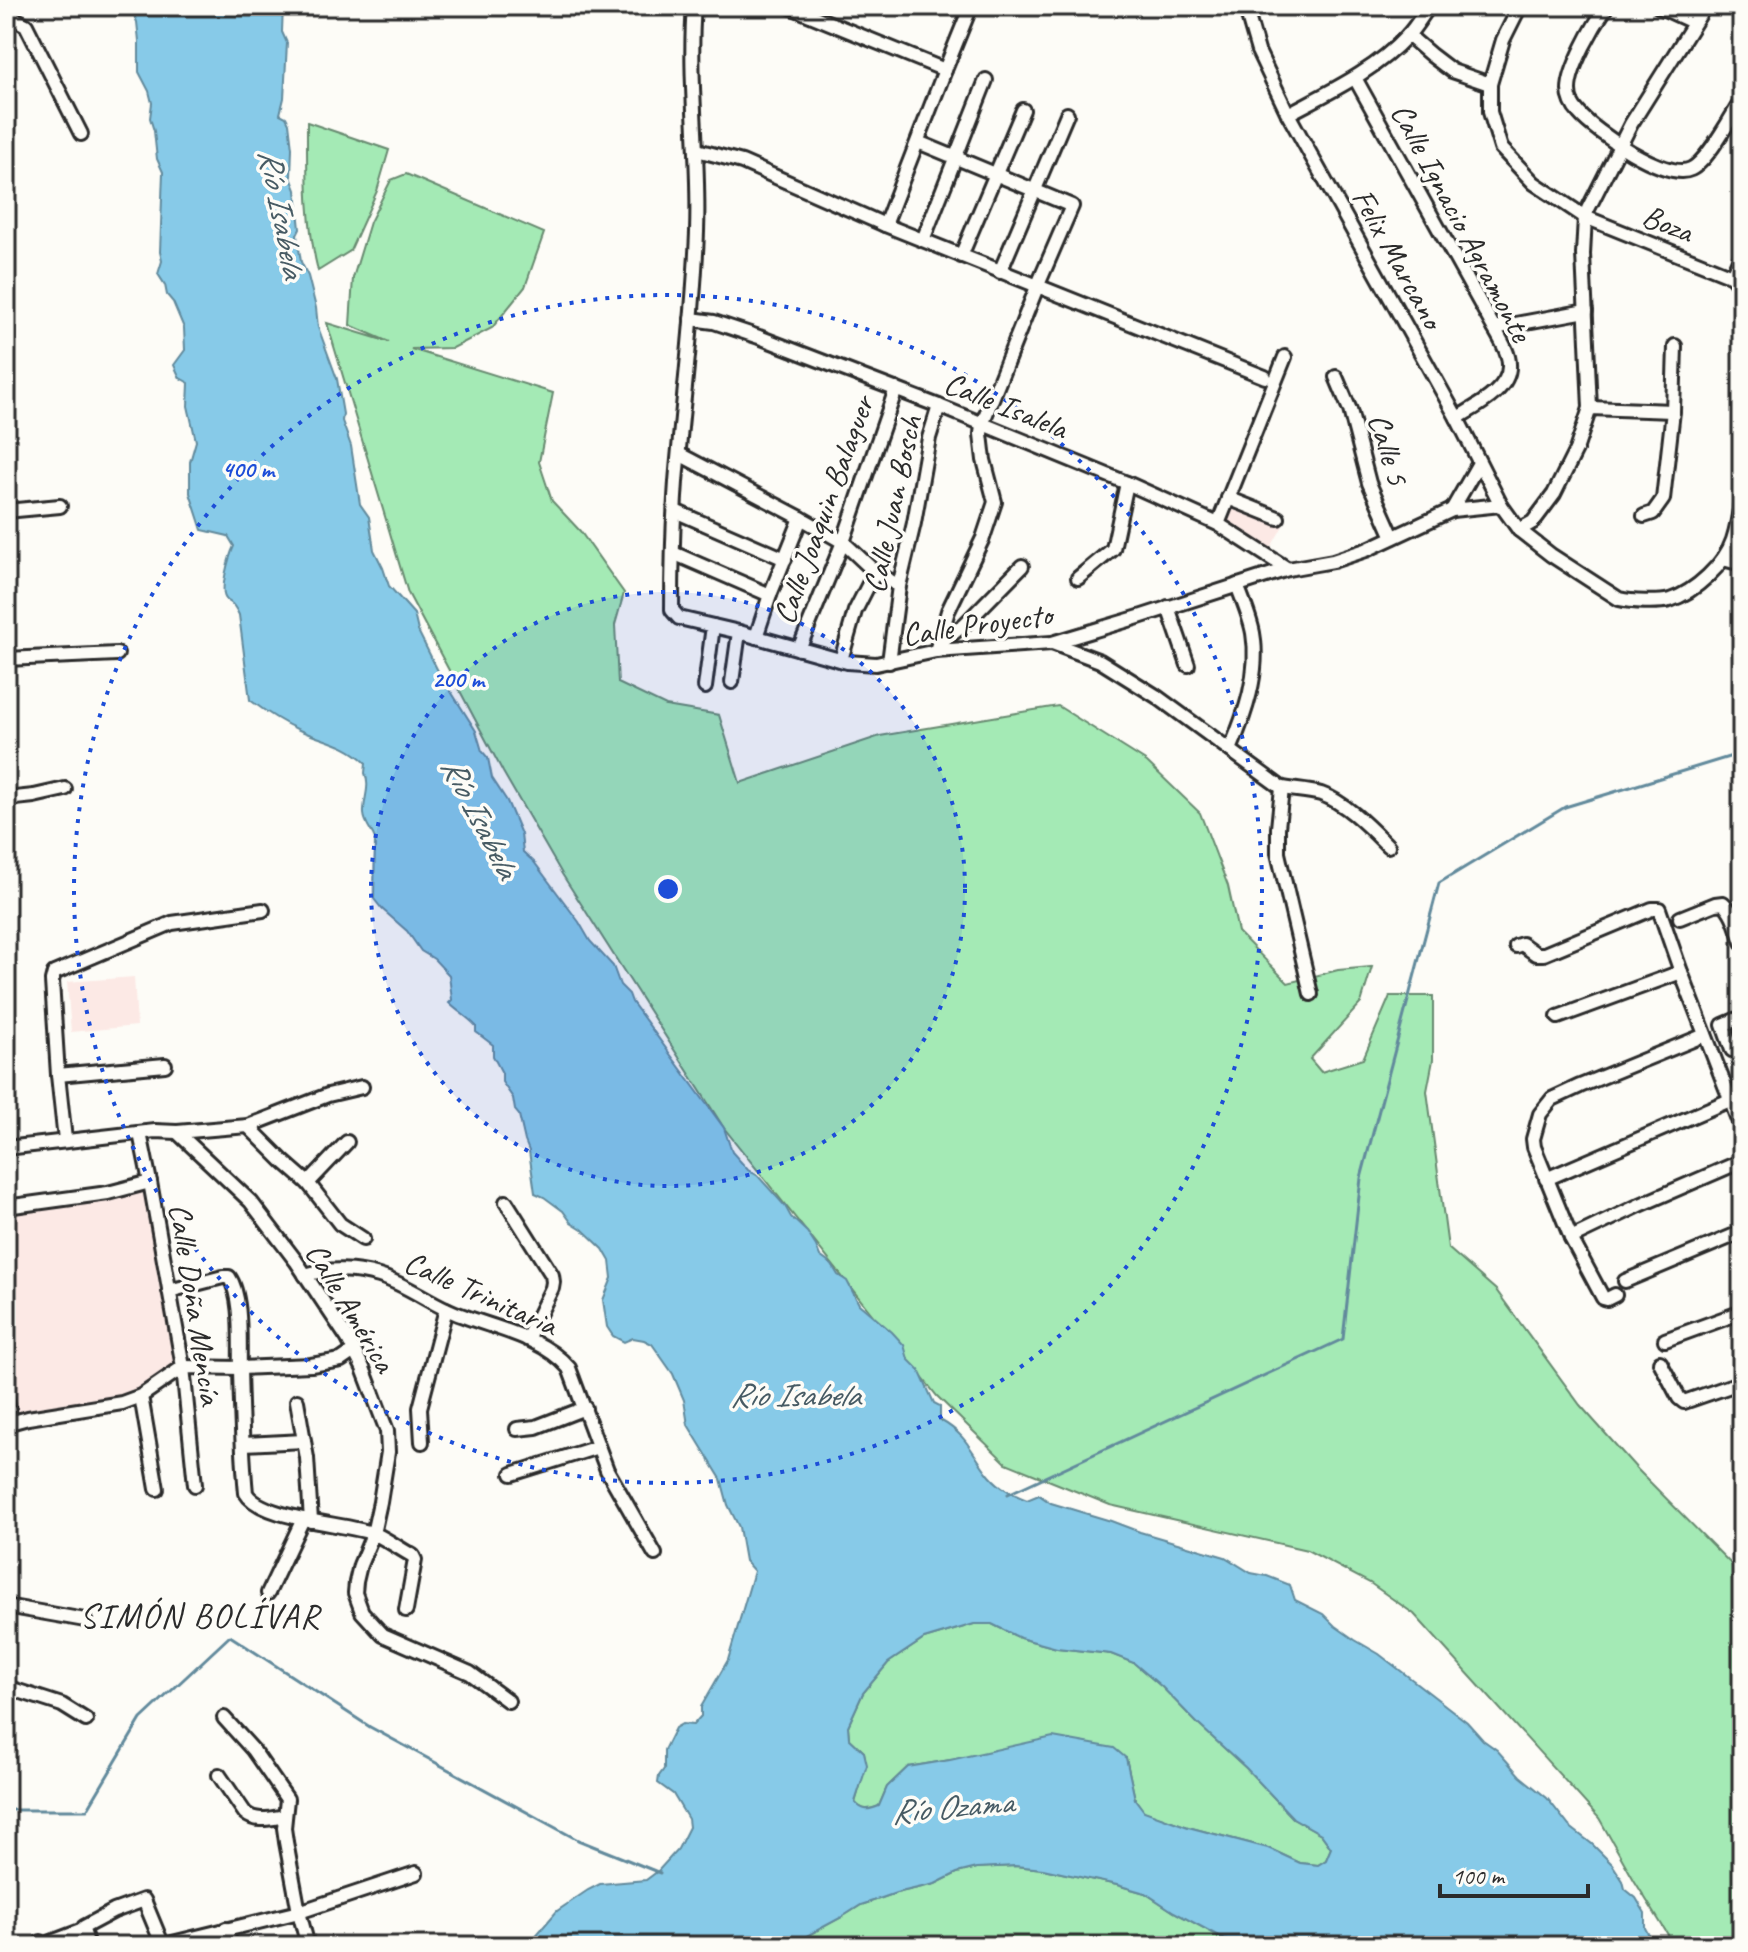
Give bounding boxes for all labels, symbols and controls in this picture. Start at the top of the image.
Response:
street label: Calle Ignacio Agramonte [1381,96,1543,351]
water label: Río Isabela [249,145,317,284]
street label: Felix Marcano [1342,181,1455,339]
street label: Boza [1637,195,1701,253]
street label: Calle Isalela [938,362,1075,449]
street label: Calle Joaquin Balaguer [763,388,885,630]
street label: Calle 5 [1358,409,1419,491]
street label: Calle Juan Bosch [854,411,931,596]
text: 400 m [222,454,276,484]
street label: Calle Proyecto [900,593,1058,655]
text: 200 m [432,664,486,694]
water label: Río Isabela [432,750,531,888]
centre of rings [654,875,682,903]
street label: Calle Doña Mencía [159,1201,232,1410]
street label: Calle América [296,1235,406,1381]
street label: Calle Trinitaria [398,1242,566,1346]
water label: Río Isabela [730,1373,863,1416]
district label: SIMÓN BOLÍVAR [80,1594,322,1637]
water label: Río Ozama [889,1779,1019,1833]
scale bar [1440,1848,1588,1898]
text: 100 m [1452,1861,1506,1891]

